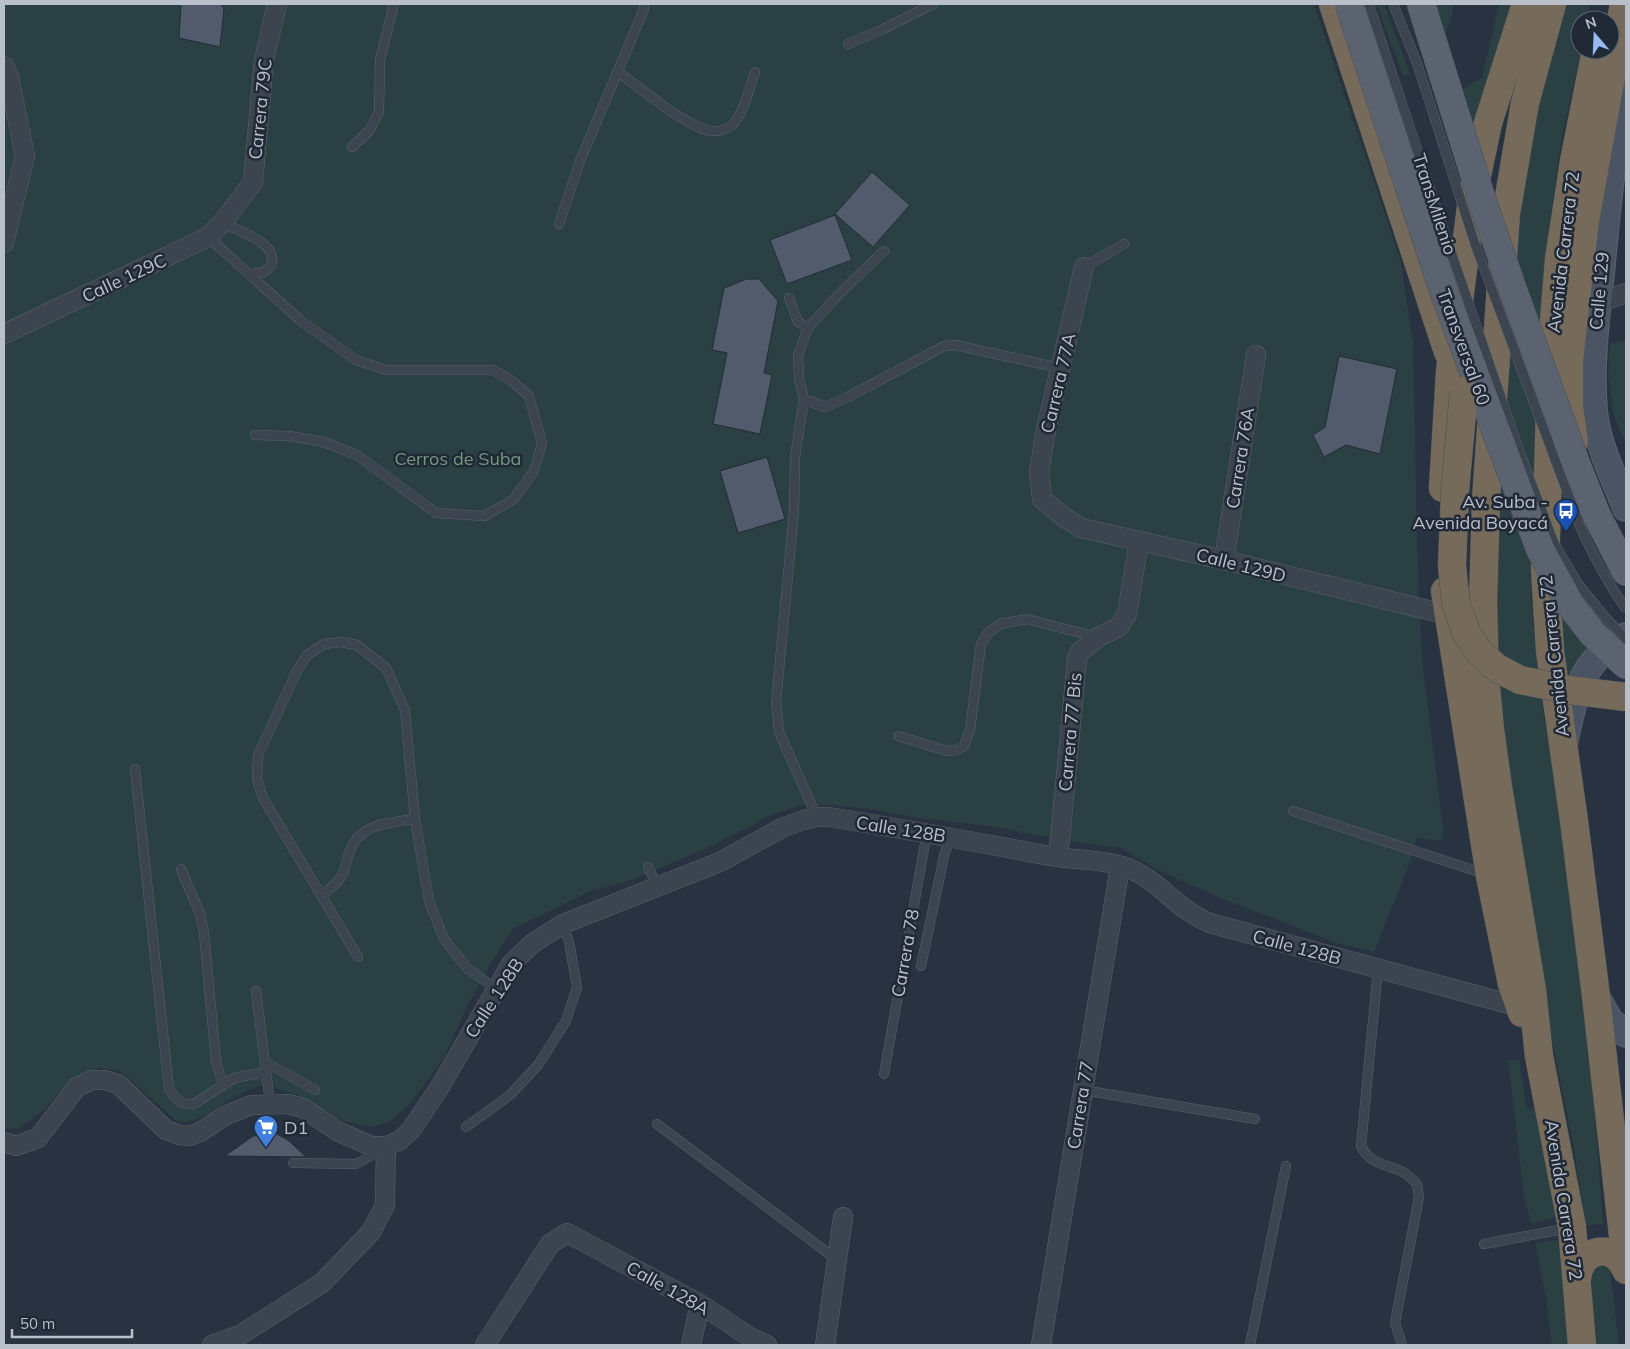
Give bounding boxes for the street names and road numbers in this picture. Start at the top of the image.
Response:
street label: Carrera 79C [243,57,277,161]
street label: TransMilenio [1408,150,1462,258]
street label: Avenida Carrera 72 [1542,170,1584,334]
street label: Calle 129C [78,248,170,308]
street label: Calle 129 [1584,251,1614,331]
street label: Transversal 60 [1432,286,1496,408]
street label: Carrera 77A [1035,331,1081,435]
street label: Carrera 76A [1221,406,1259,510]
street label: Calle 129D [1194,543,1288,587]
street label: Avenida Carrera 72 [1534,574,1574,738]
street label: Carrera 77 Bis [1053,672,1087,792]
street label: Calle 128B [855,811,947,847]
street label: Carrera 78 [886,907,924,999]
street label: Calle 128B [1250,924,1344,970]
street label: Calle 128B [460,954,528,1042]
street label: Carrera 77 [1062,1059,1098,1151]
street label: Avenida Carrera 72 [1540,1118,1588,1282]
street label: Calle 128A [622,1256,714,1320]

